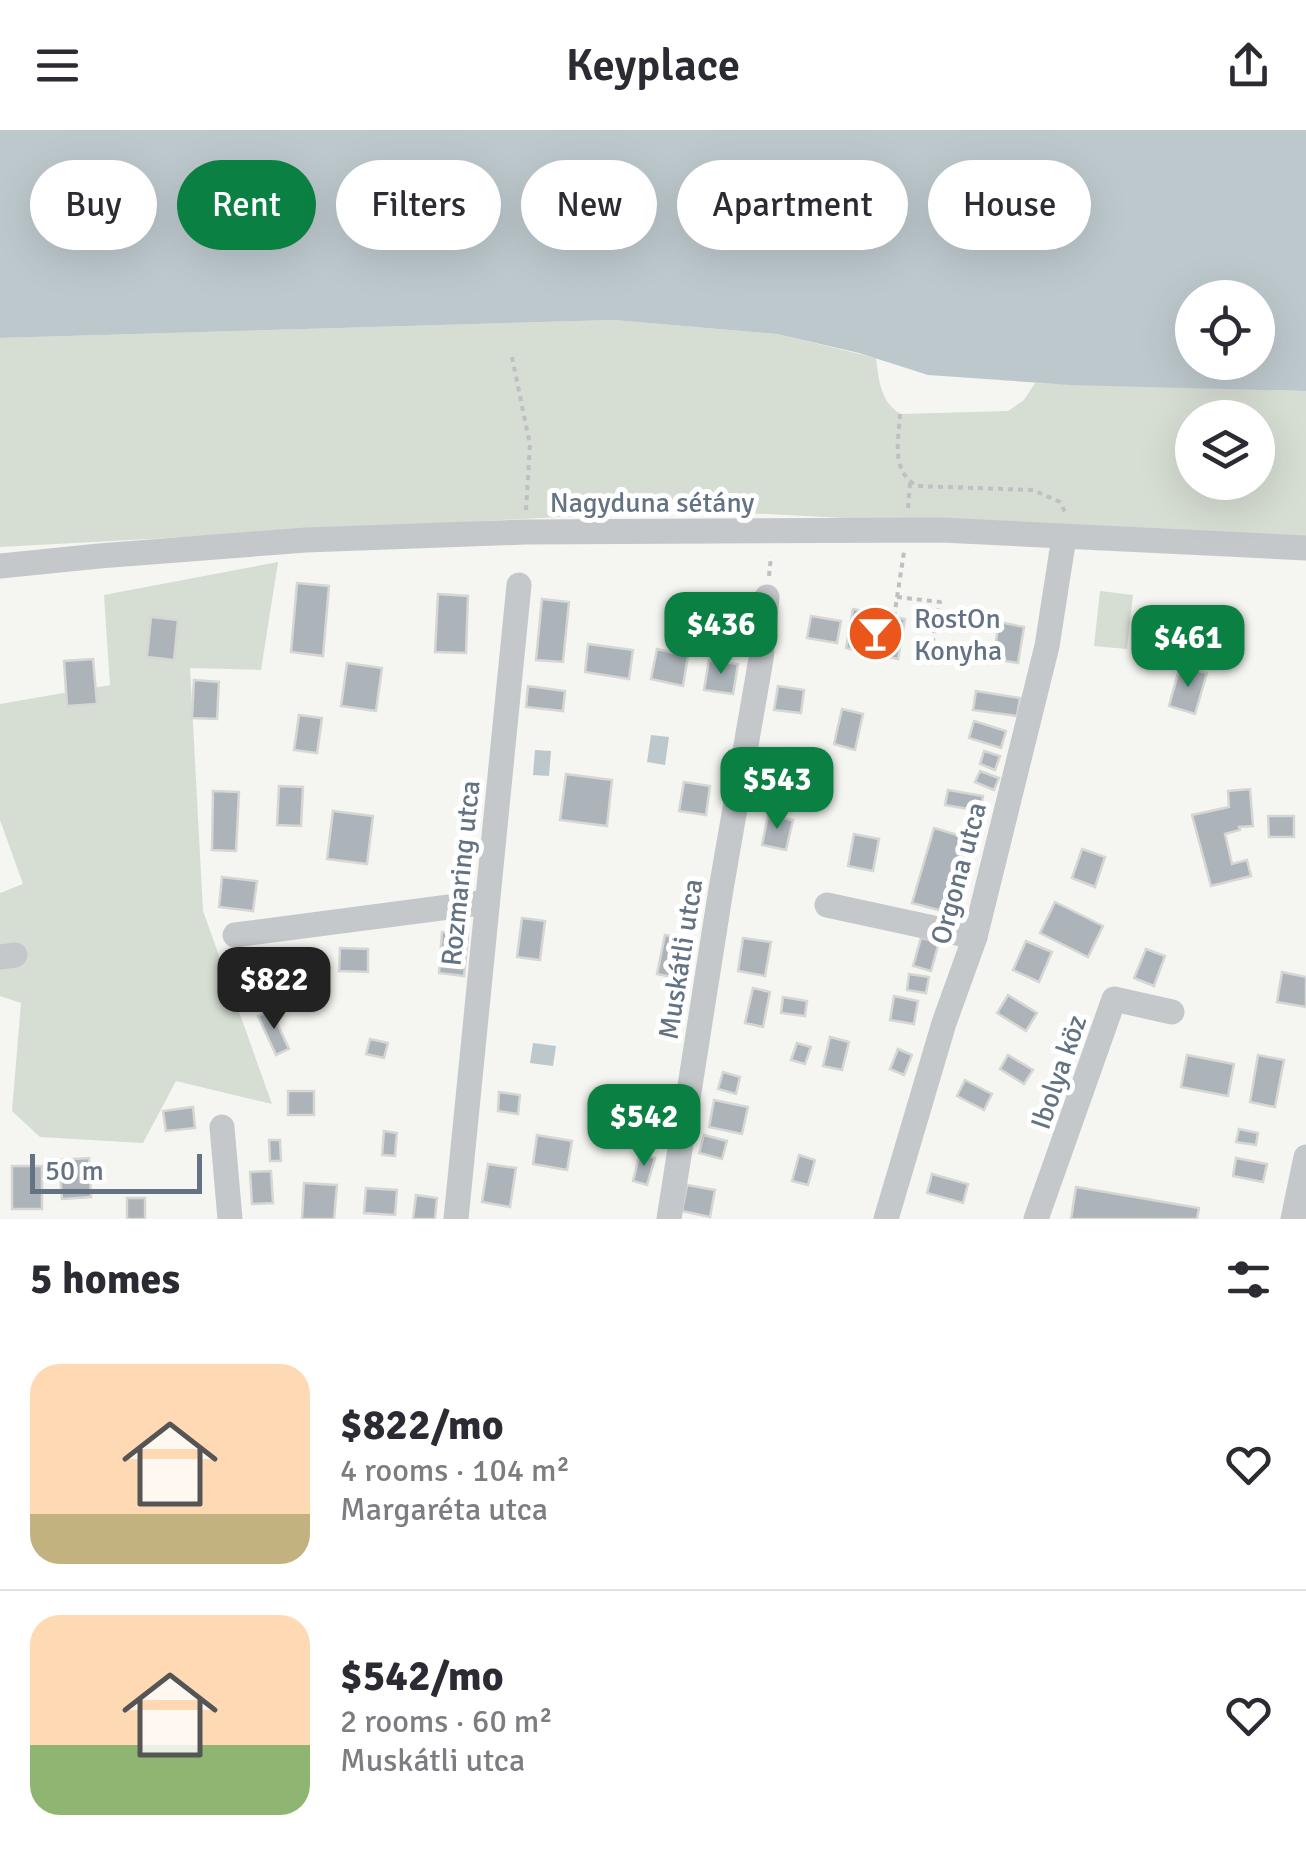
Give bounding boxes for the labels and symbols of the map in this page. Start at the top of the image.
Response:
street label: Nagyduna sétány [550,486,754,520]
pin: $436 [662,592,780,677]
place label: RostOn Konyha [914,602,1002,668]
bar icon: RostOn Konyha [845,604,905,664]
pin: $461 [1129,605,1247,690]
pin: $543 [718,747,836,832]
street label: Rozmaring utca [434,779,488,968]
street label: Orgona utca [924,798,994,948]
street label: Muskátli utca [652,876,710,1042]
pin: $822 [215,947,333,1032]
street label: Ibolya köz [1024,1011,1094,1134]
pin: $542 [585,1084,703,1169]
scale bar [30,1149,202,1194]

